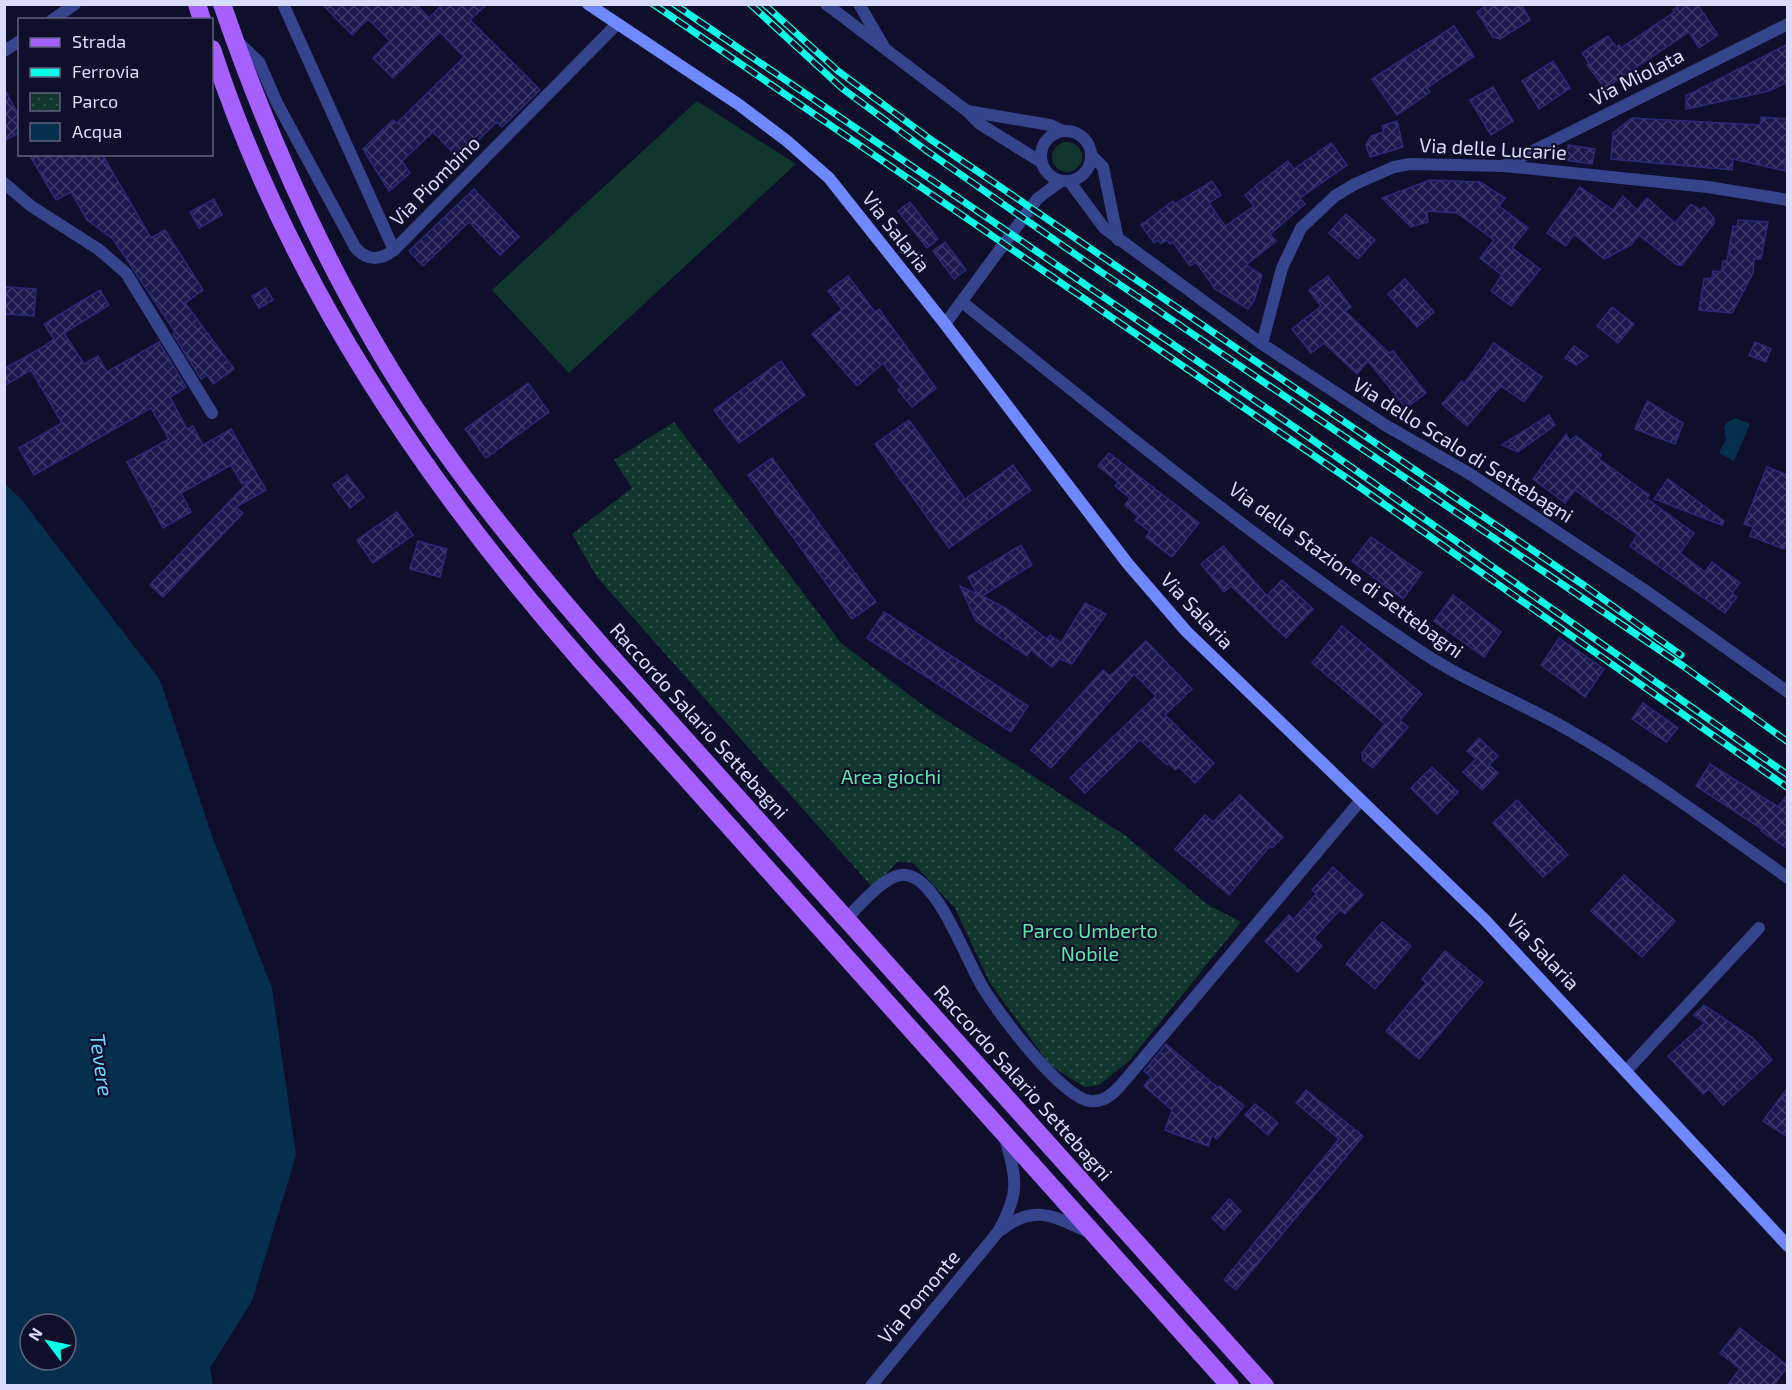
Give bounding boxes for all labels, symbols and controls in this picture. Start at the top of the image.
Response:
legend [18,18,213,156]
text: Strada [72,30,126,52]
street label: Via Miolata [1586,42,1687,110]
text: Ferrovia [72,60,139,82]
text: Parco [72,90,118,112]
text: Acqua [72,120,122,142]
street label: Via Piombino [384,130,484,230]
street label: Via delle Lucarie [1419,132,1568,164]
street label: Via Salaria [858,186,936,276]
street label: Via dello Scalo di Settebagni [1349,371,1578,527]
street label: Via della Stazione di Settebagni [1225,476,1469,662]
street label: Via Salaria [1156,567,1239,653]
street label: Raccordo Salario Settebagni [606,618,794,823]
park label: Area giochi [841,764,941,788]
street label: Via Salaria [1502,908,1585,994]
park label: Parco Umberto Nobile [1022,918,1158,965]
street label: Raccordo Salario Settebagni [930,980,1118,1185]
water label: Tevere [86,1032,119,1098]
street label: Via Pomonte [872,1245,964,1348]
north arrow [18,1312,78,1372]
text: N [24,1324,46,1344]

